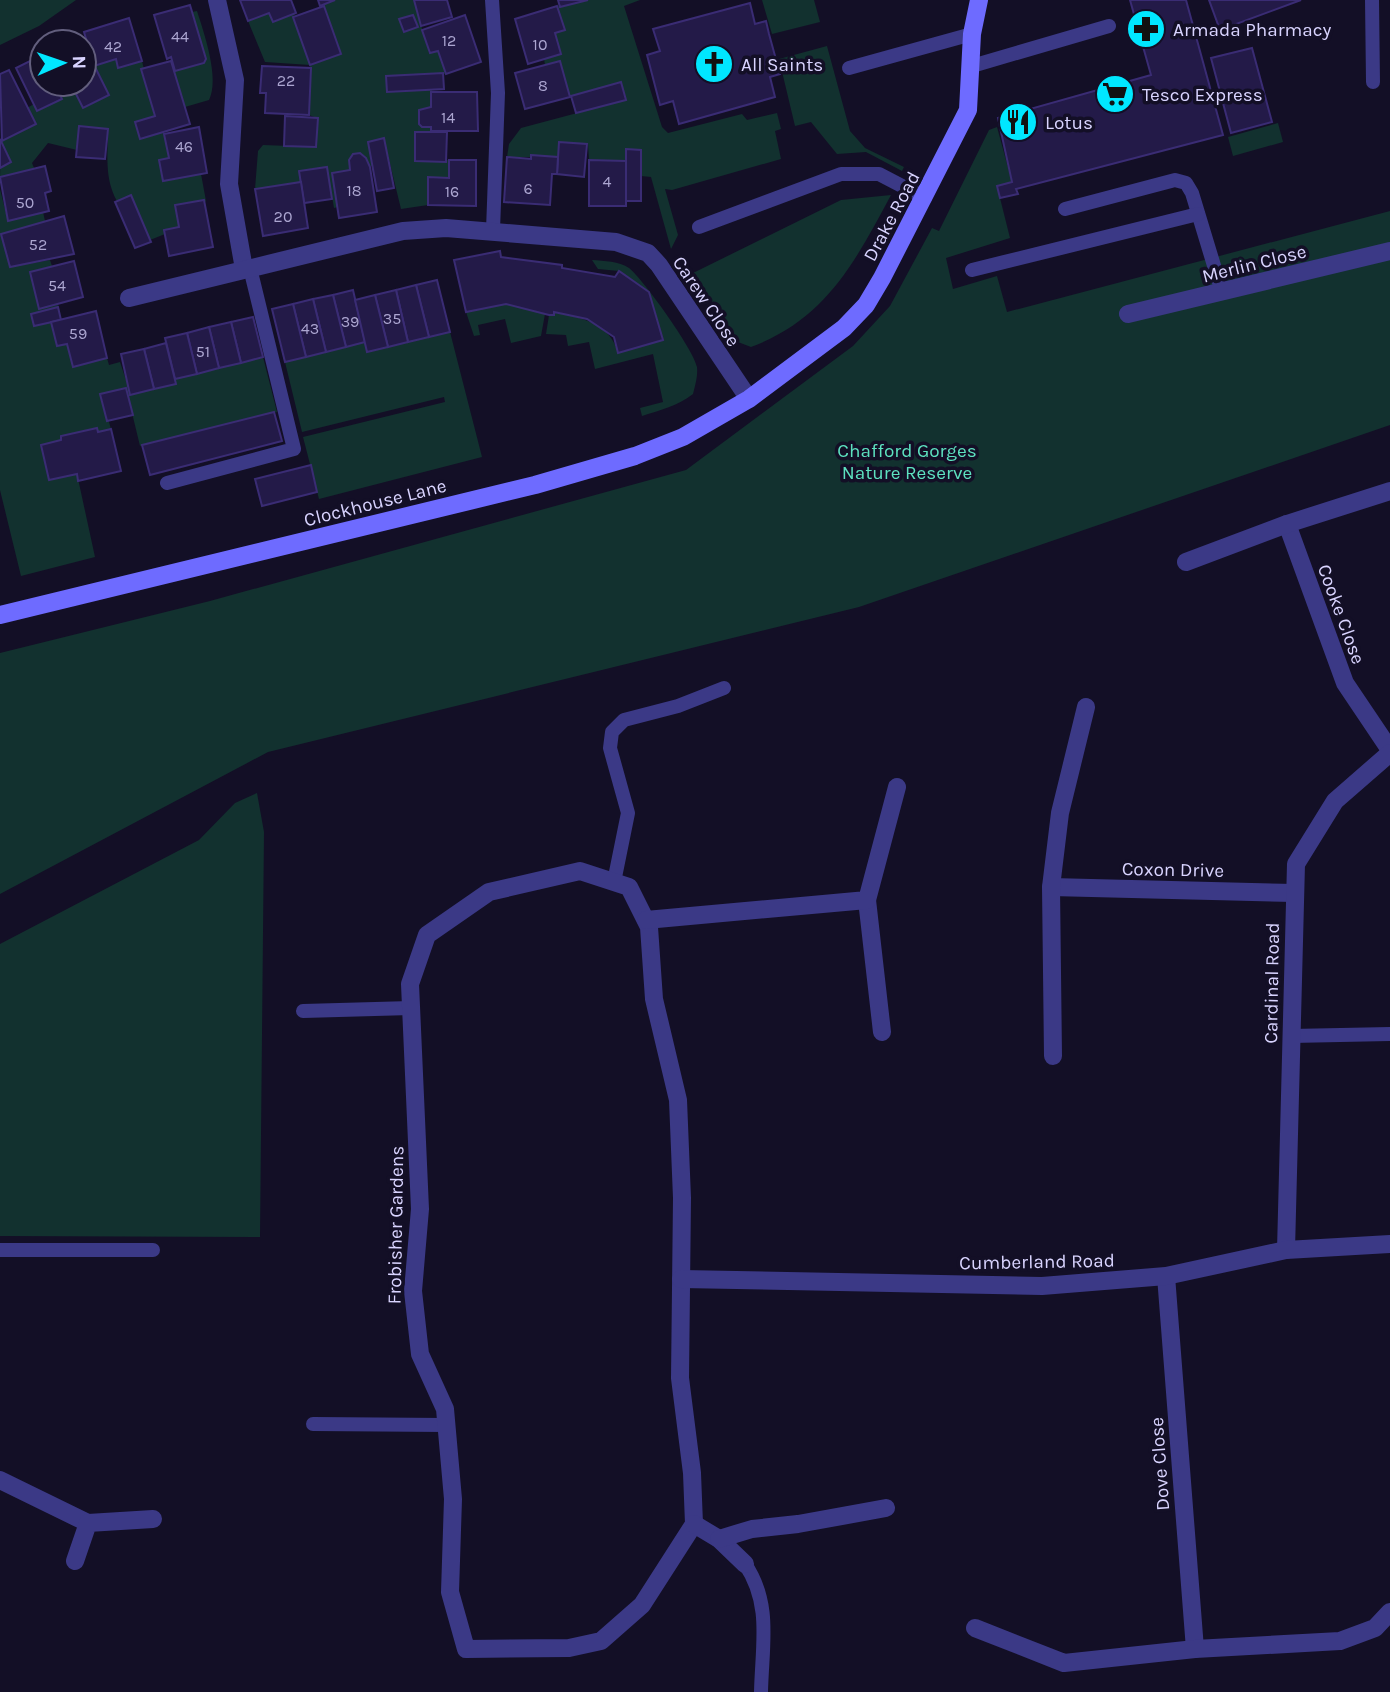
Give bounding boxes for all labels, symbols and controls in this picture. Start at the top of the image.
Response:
pharmacy icon: Armada Pharmacy [1125,8,1167,50]
place label: Armada Pharmacy [1173,19,1332,41]
house number: 44 [171,27,189,46]
north arrow [28,28,98,98]
house number: 12 [442,31,456,50]
house number: 10 [533,35,547,54]
house number: 42 [104,37,122,56]
church icon: All Saints [693,43,735,85]
place label: All Saints [741,54,823,76]
text: N [68,55,90,70]
house number: 22 [277,71,295,90]
supermarket icon: Tesco Express [1094,73,1136,115]
house number: 8 [538,76,548,95]
place label: Tesco Express [1142,84,1263,106]
restaurant icon: Lotus [997,101,1039,143]
house number: 14 [441,108,455,127]
place label: Lotus [1045,112,1093,134]
house number: 46 [175,137,193,156]
street label: Drake Road [859,168,925,265]
house number: 4 [603,172,612,191]
house number: 6 [523,179,533,198]
house number: 18 [346,181,362,200]
house number: 16 [445,182,459,201]
house number: 50 [16,193,34,212]
house number: 20 [274,207,292,226]
house number: 52 [29,235,47,254]
street label: Merlin Close [1200,240,1309,288]
street label: Carew Close [668,252,744,351]
house number: 54 [48,276,66,295]
house number: 35 [383,309,401,328]
house number: 39 [341,312,359,331]
house number: 43 [301,319,319,338]
house number: 59 [69,324,87,343]
house number: 51 [196,342,210,361]
park label: Chafford Gorges Nature Reserve [837,440,977,484]
street label: Clockhouse Lane [302,475,449,531]
street label: Cooke Close [1313,561,1369,667]
street label: Coxon Drive [1122,858,1224,882]
street label: Cardinal Road [1260,922,1284,1044]
street label: Frobisher Gardens [384,1145,408,1305]
street label: Cumberland Road [959,1250,1115,1274]
street label: Dove Close [1146,1416,1174,1512]

